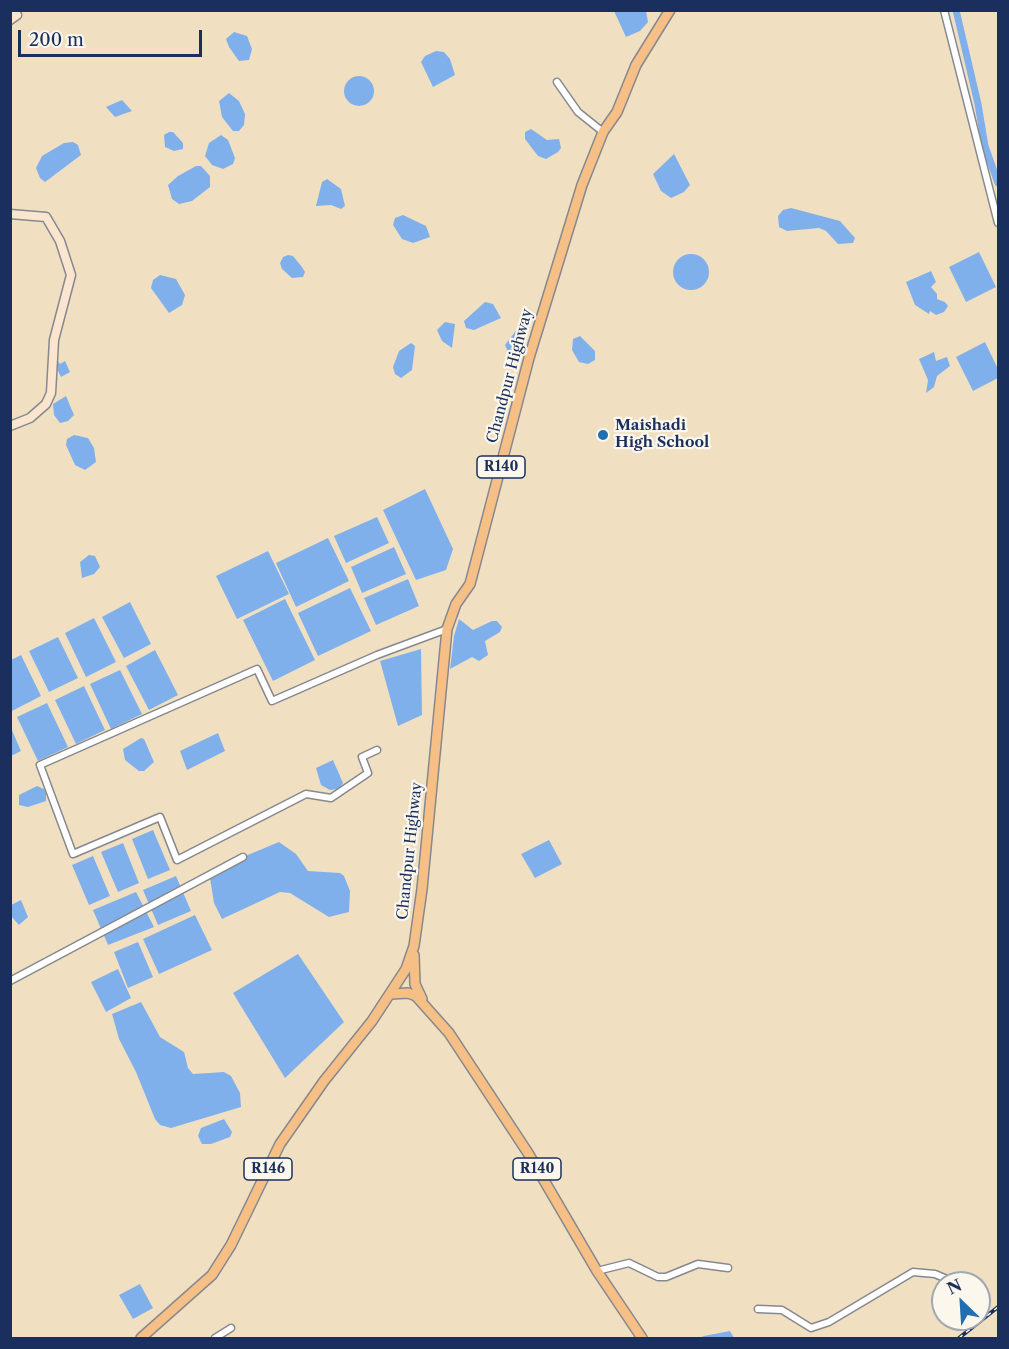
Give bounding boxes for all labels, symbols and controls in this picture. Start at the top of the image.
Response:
scale bar [21,18,206,56]
text: 200 m [29,29,84,51]
street label: Chandpur Highway [483,307,537,445]
place label: Maishadi High School [615,417,709,452]
marker: Maishadi High School [596,428,610,442]
road number: R140 [477,456,525,478]
street label: Chandpur Highway [394,781,426,921]
road number: R146 [244,1158,292,1180]
road number: R140 [513,1158,561,1180]
north arrow [931,1271,991,1331]
text: N [944,1274,965,1299]

